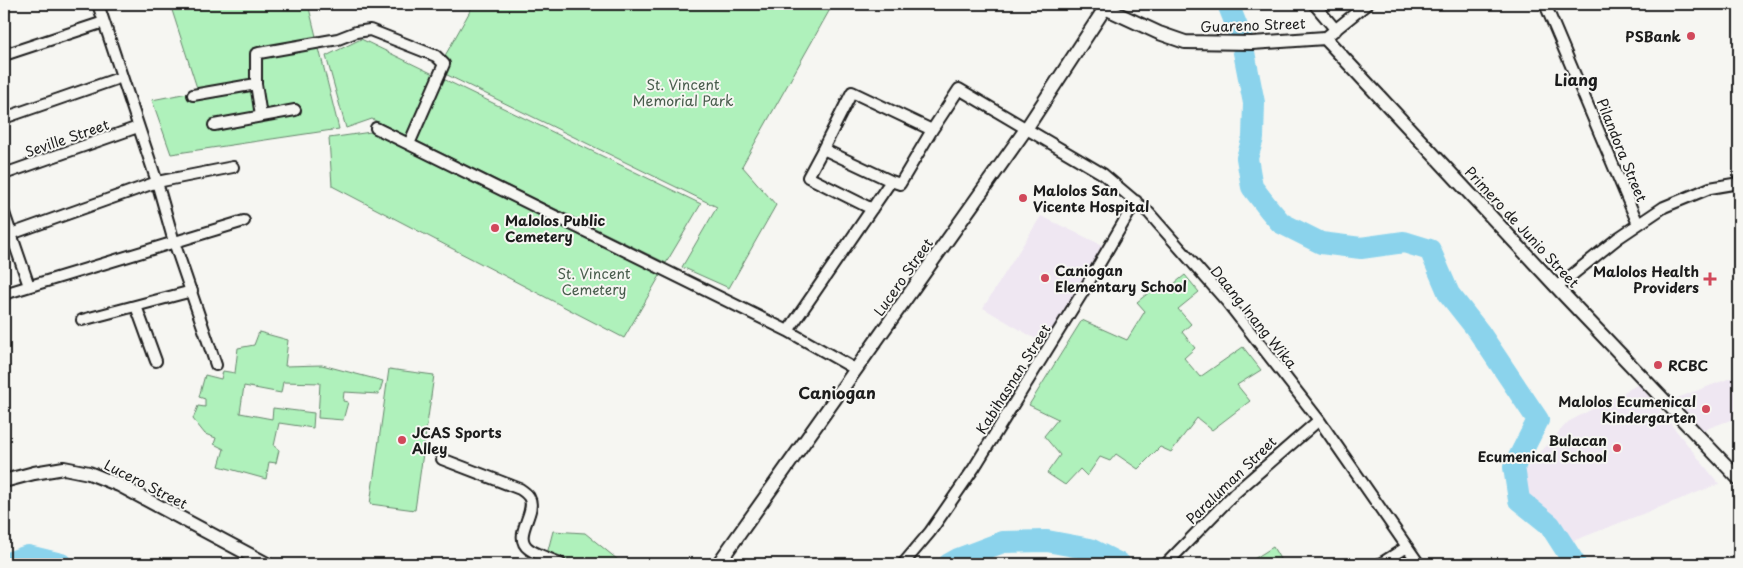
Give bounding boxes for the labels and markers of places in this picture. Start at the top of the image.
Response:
place label: PSBank [1625,26,1682,47]
marker: PSBank [1685,30,1697,42]
place label: Malolos San Vicente Hospital [1033,180,1149,217]
marker: Malolos San Vicente Hospital [1017,192,1029,204]
place label: Malolos Public Cemetery [505,210,606,247]
marker: Malolos Public Cemetery [489,222,501,234]
place label: Caniogan Elementary School [1055,260,1187,297]
place label: Malolos Health Providers [1593,261,1699,298]
marker: Caniogan Elementary School [1039,272,1051,284]
marker: Malolos Health Providers [1703,272,1717,286]
place label: RCBC [1668,355,1708,376]
marker: RCBC [1652,359,1664,371]
place label: Malolos Ecumenical Kindergarten [1558,391,1696,428]
marker: Malolos Ecumenical Kindergarten [1700,403,1712,415]
place label: JCAS Sports Alley [412,422,502,459]
place label: Bulacan Ecumenical School [1478,430,1607,467]
marker: JCAS Sports Alley [396,434,408,446]
marker: Bulacan Ecumenical School [1611,442,1623,454]

